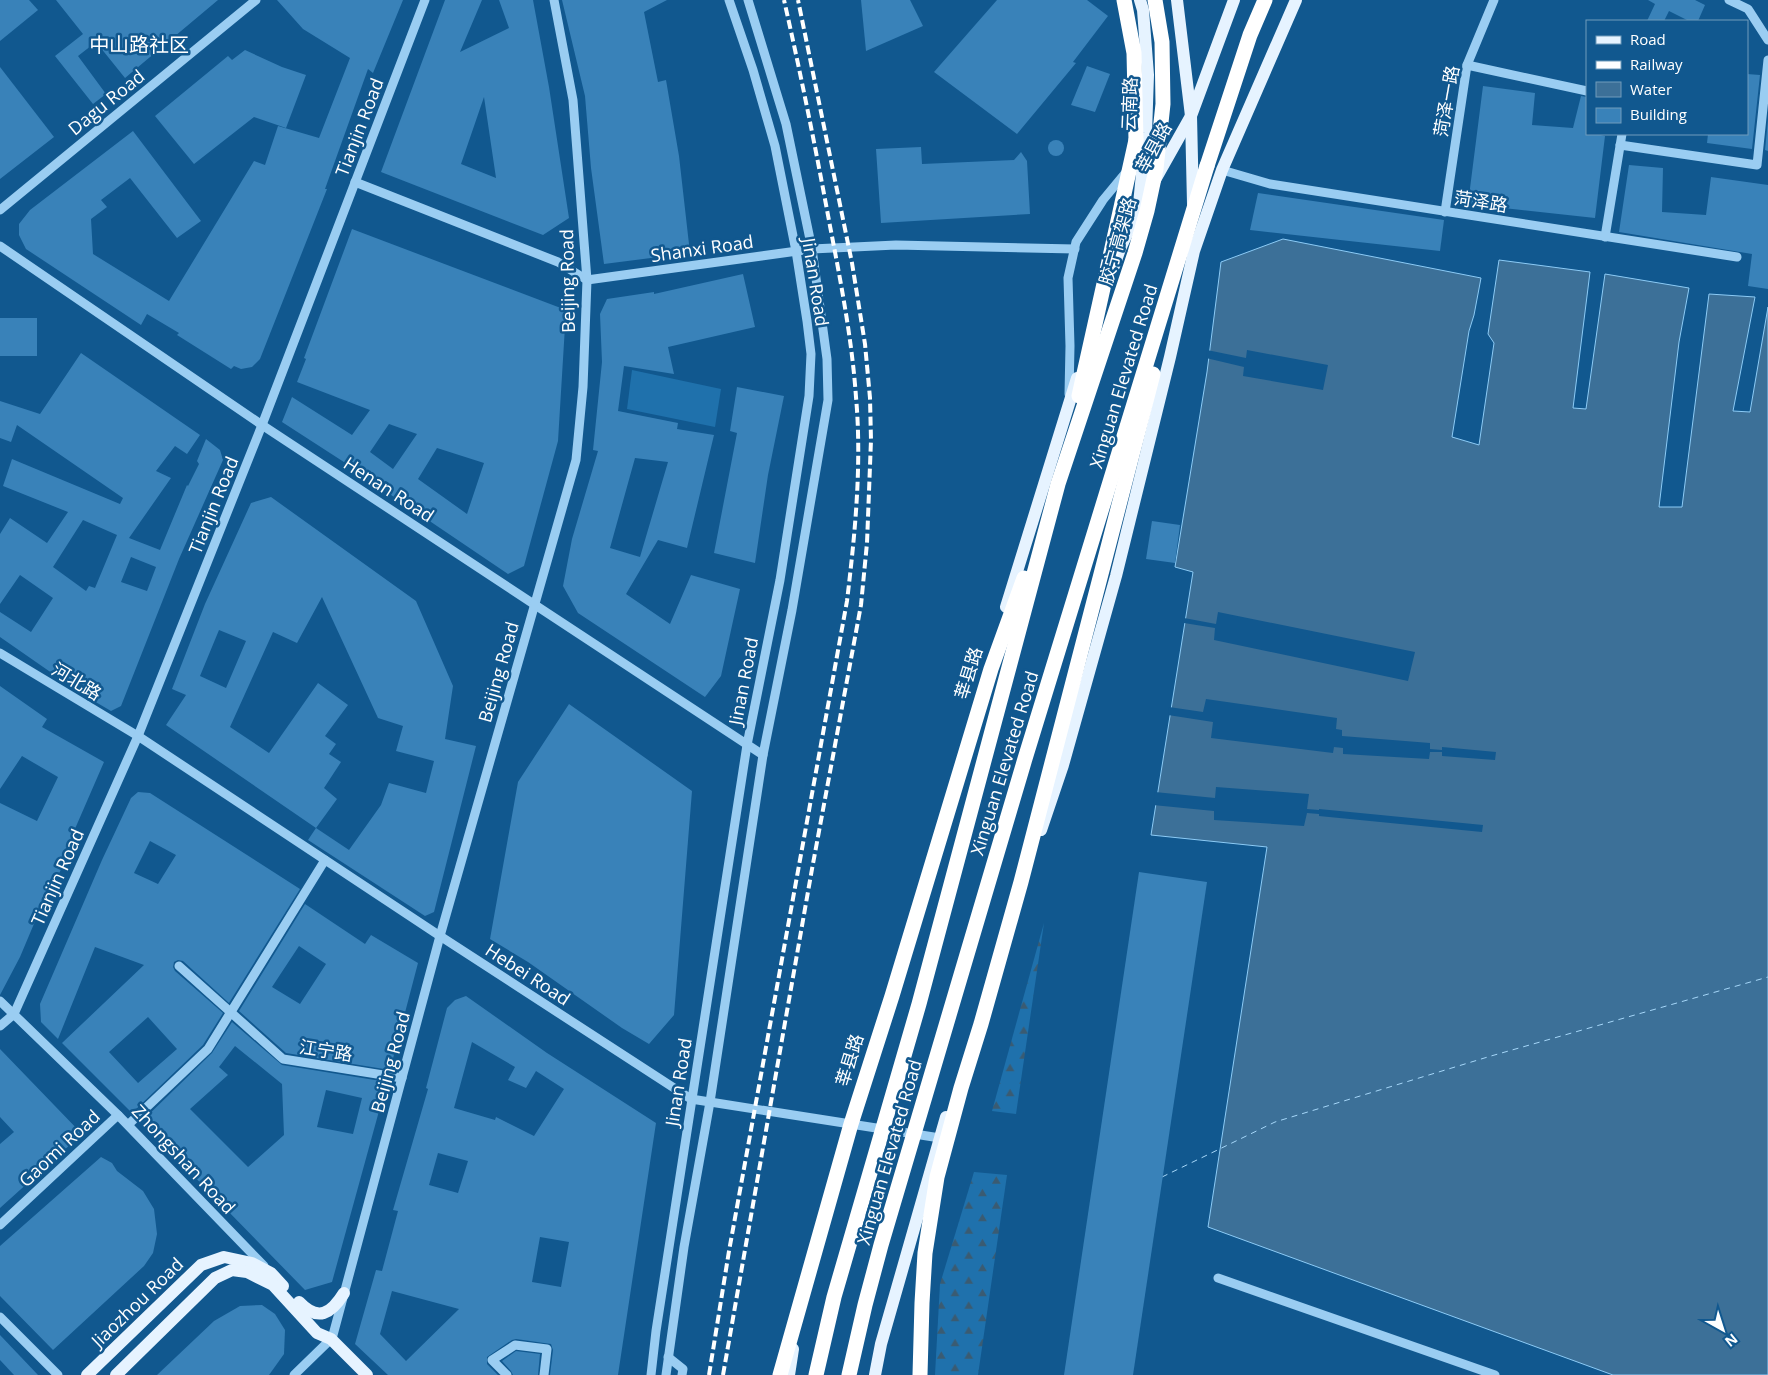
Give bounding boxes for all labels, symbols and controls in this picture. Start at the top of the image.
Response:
legend [1586,20,1748,135]
text: Road [1630,29,1666,49]
district label: 中山路社区 [89,31,189,58]
text: Railway [1630,54,1683,74]
street label: 菏泽一路 [1428,63,1464,139]
street label: Dagu Road [63,64,149,140]
street label: Tianjin Road [329,74,389,180]
street label: 云南路 [1116,77,1142,131]
text: Water [1630,79,1672,99]
text: Building [1630,104,1687,124]
street label: 莘县路 [1129,118,1177,176]
street label: 菏泽路 [1452,185,1510,217]
street label: 胶宁高架路 [1093,194,1141,288]
street label: Beijing Road [554,229,580,333]
street label: Shanxi Road [649,229,755,267]
street label: Jinan Road [797,234,835,328]
street label: Xinguan Elevated Road [1084,281,1162,471]
street label: Henan Road [339,451,439,527]
street label: Tianjin Road [183,453,243,557]
street label: Beijing Road [472,619,524,725]
street label: Jinan Road [722,635,763,729]
street label: 莘县路 [949,644,987,702]
street label: 河北路 [48,657,106,705]
street label: Xinguan Elevated Road [965,668,1043,858]
street label: Tianjin Road [25,825,89,929]
street label: Hebei Road [481,938,575,1010]
street label: Beijing Road [365,1009,415,1115]
street label: 莘县路 [830,1031,868,1089]
street label: 江宁路 [297,1034,355,1066]
street label: Jinan Road [659,1036,697,1130]
street label: Xinguan Elevated Road [851,1057,927,1247]
street label: Zhongshan Road [127,1099,241,1219]
street label: Gaomi Road [13,1104,105,1192]
street label: Jiaozhou Road [84,1252,188,1353]
north arrow [1698,1305,1748,1355]
text: N [1721,1330,1742,1351]

